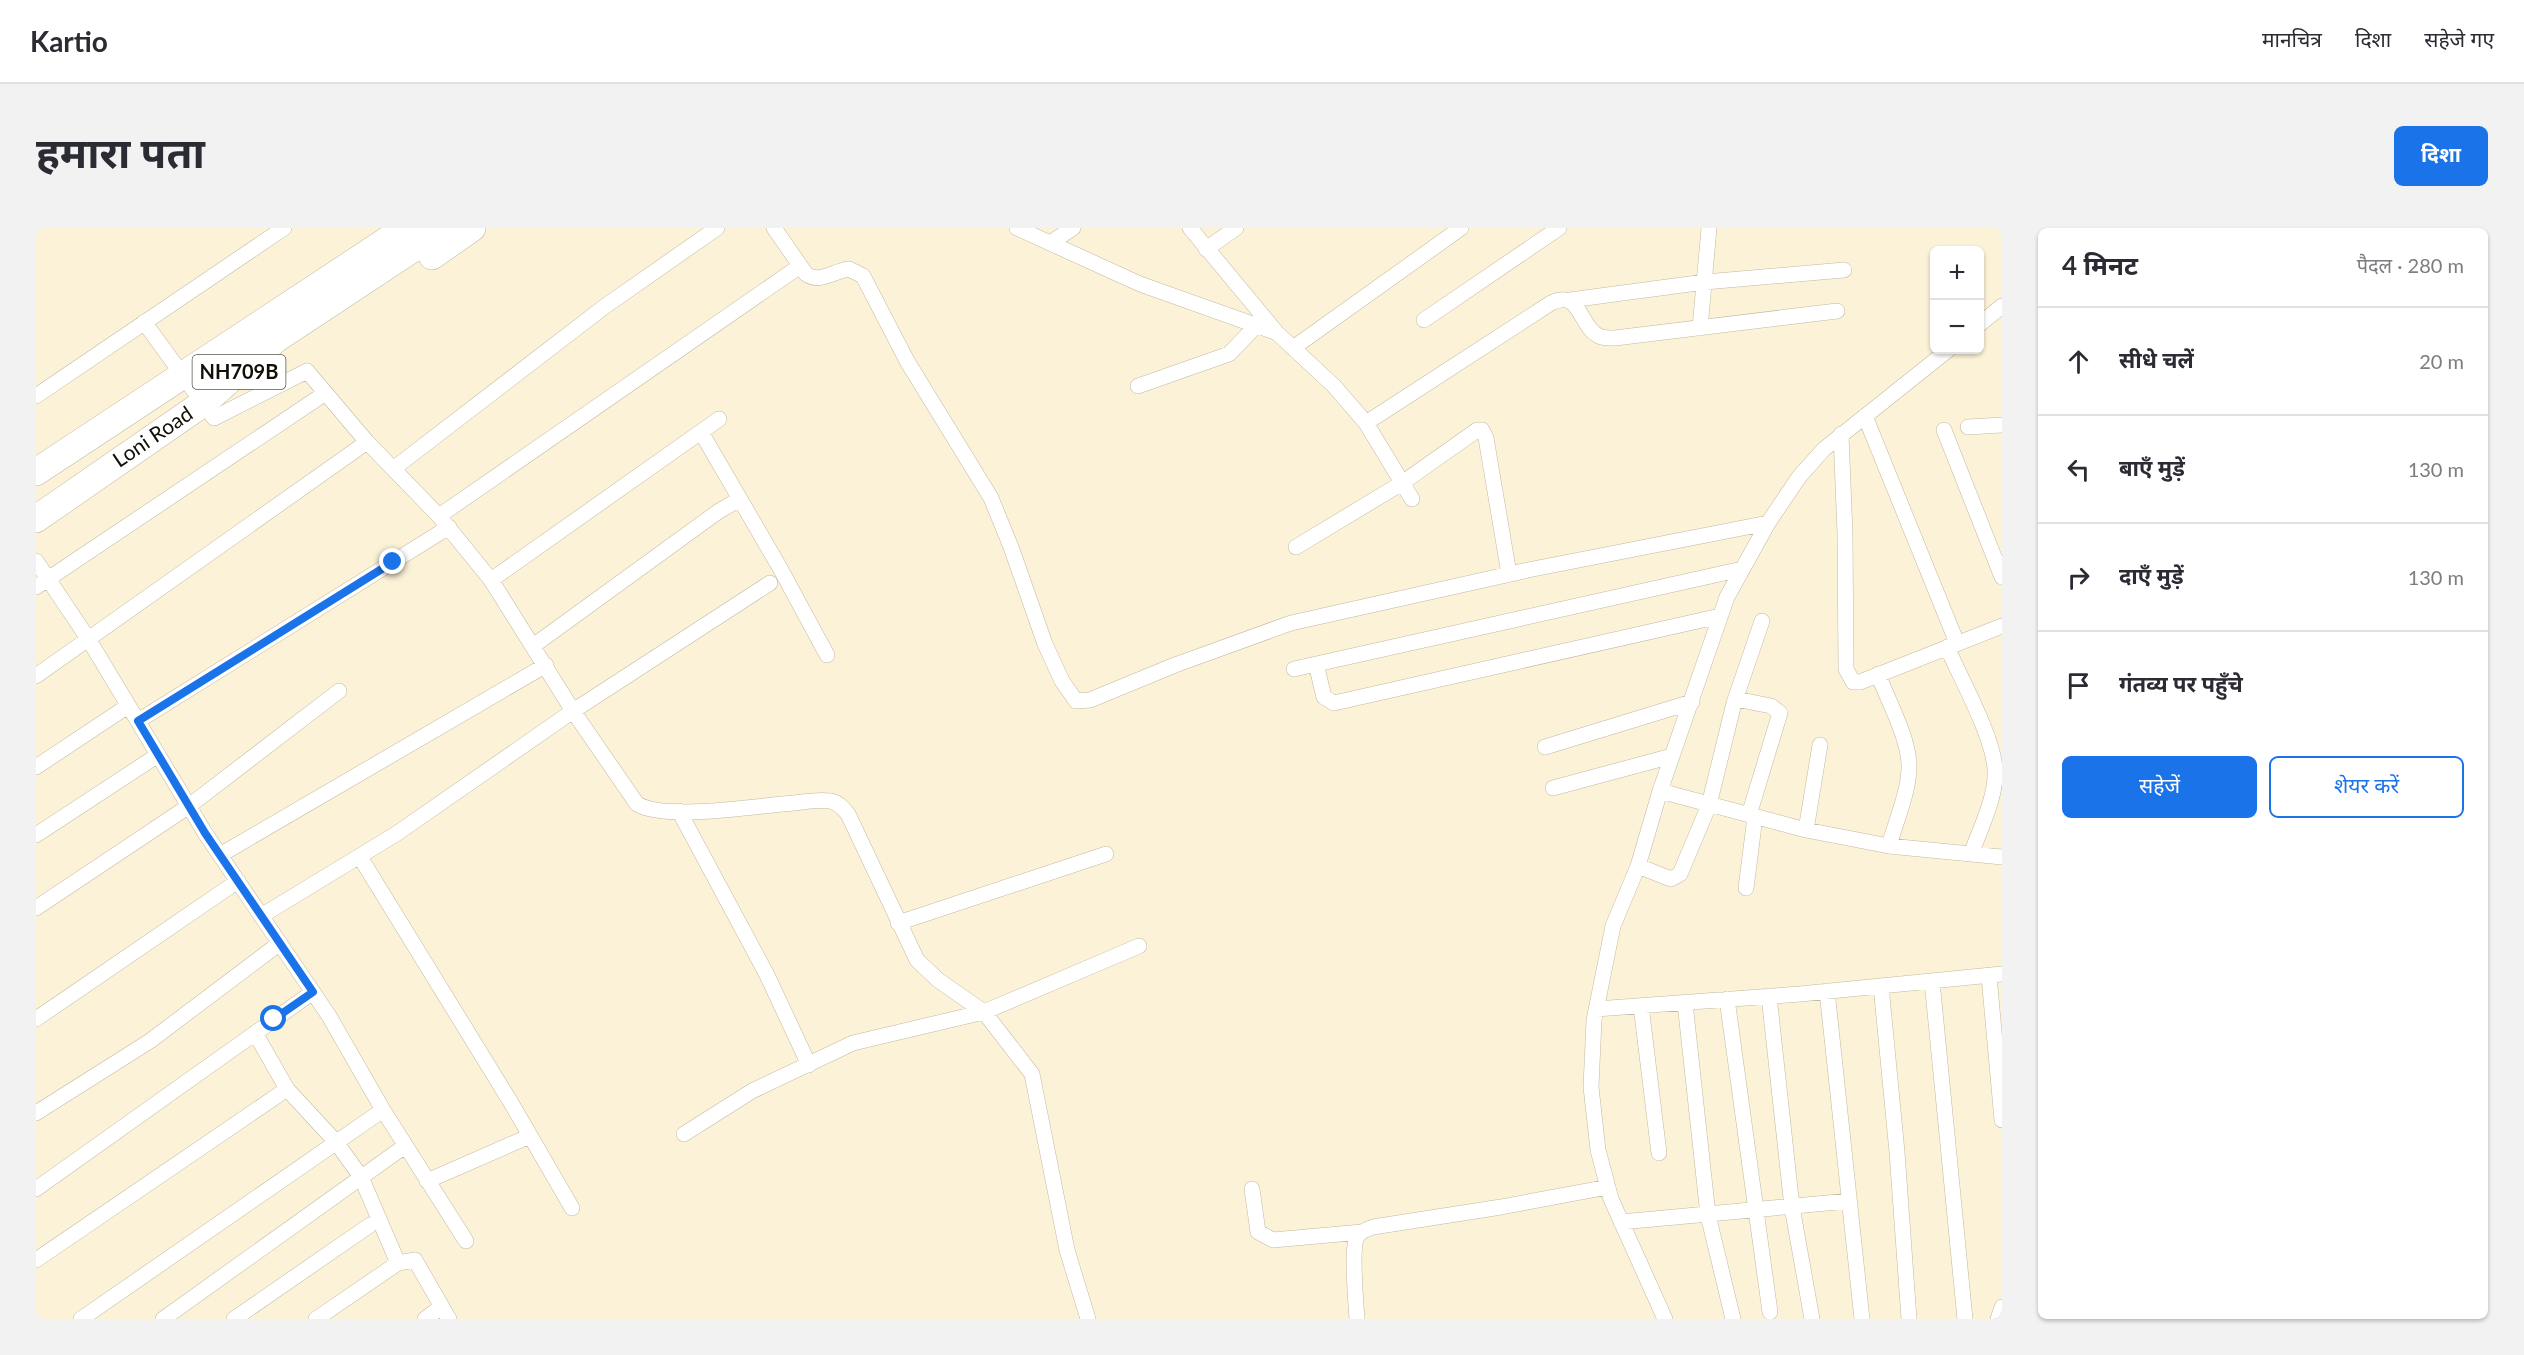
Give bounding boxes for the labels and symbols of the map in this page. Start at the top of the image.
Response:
road number: NH709B [192,355,286,389]
street label: Loni Road [108,400,197,471]
route end [379,548,405,574]
route start [260,1005,286,1031]

